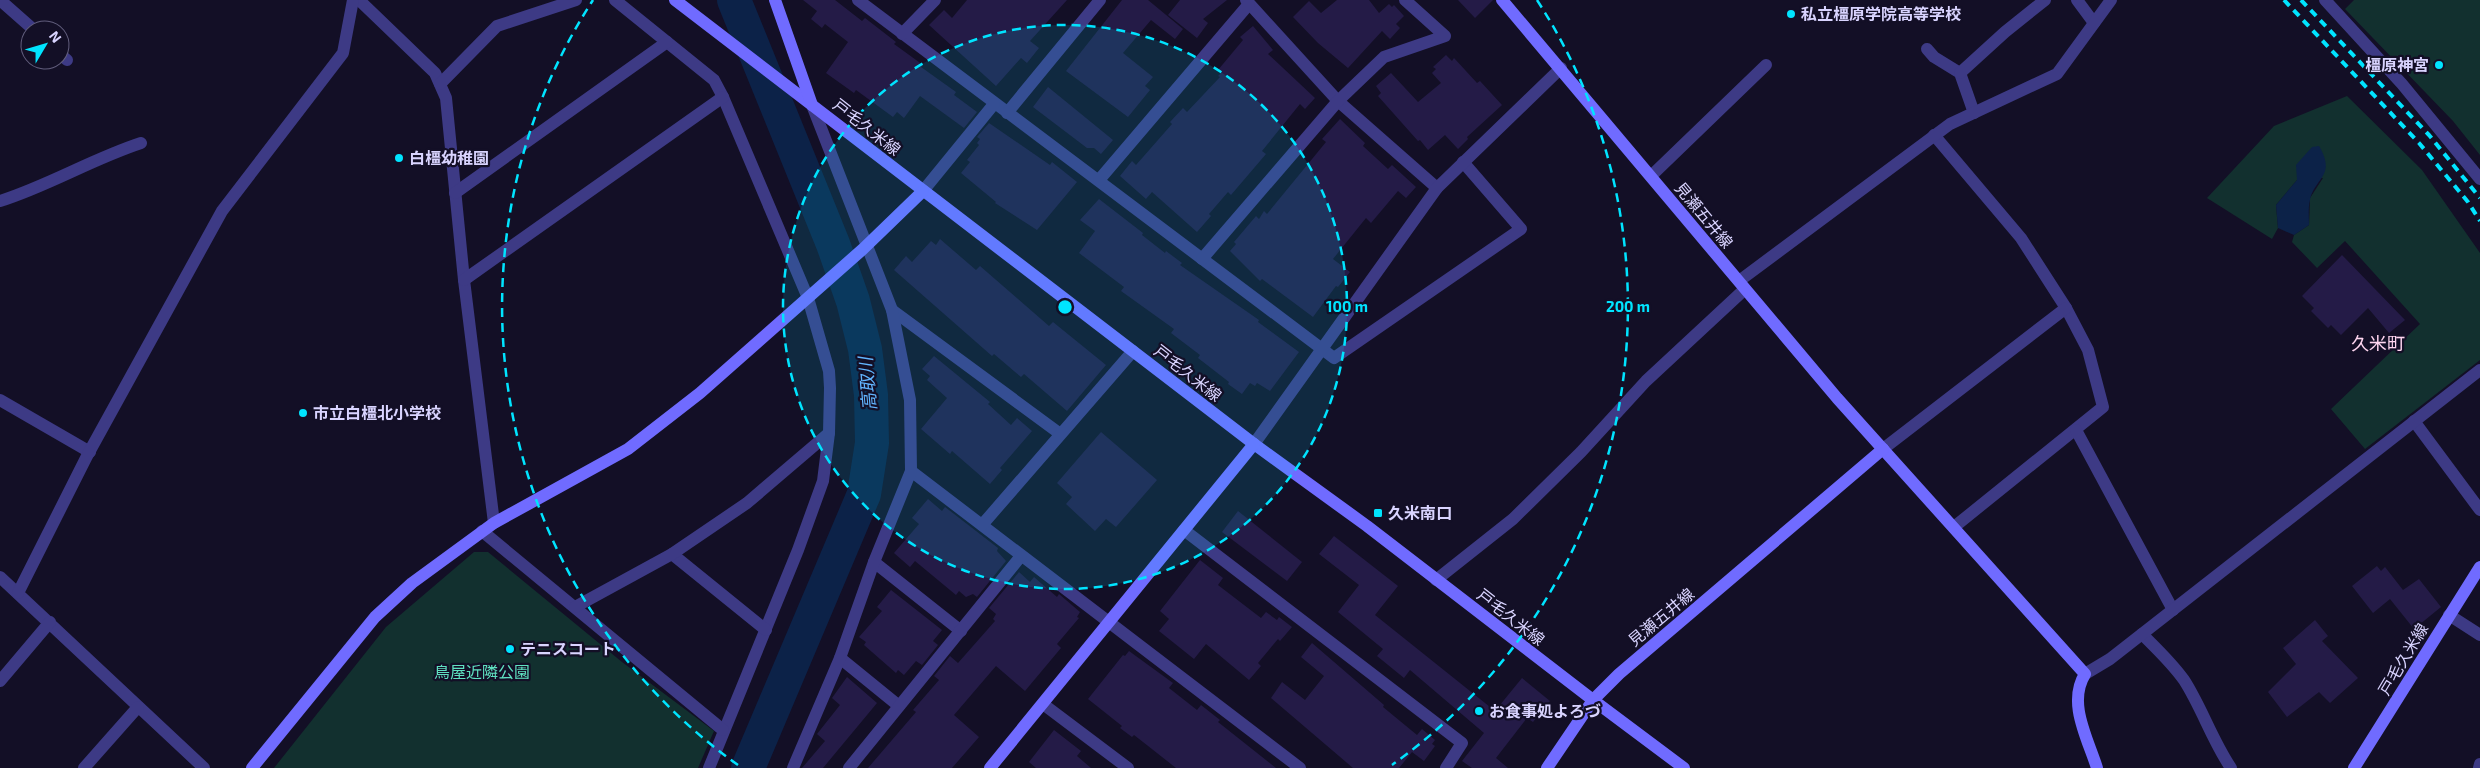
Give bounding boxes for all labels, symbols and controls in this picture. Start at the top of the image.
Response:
place label: 私立橿原学院高等学校 [1801,4,1961,23]
marker: 私立橿原学院高等学校 [1785,8,1797,20]
north arrow [20,20,70,70]
text: N [46,27,65,46]
place label: 橿原神宮 [2365,55,2429,74]
marker: 橿原神宮 [2433,59,2445,71]
street label: 戸毛久米線 [830,94,905,159]
place label: 白橿幼稚園 [409,148,489,167]
marker: 白橿幼稚園 [393,152,405,164]
street label: 見瀬五井線 [1671,178,1737,251]
text: 100 m [1326,297,1368,315]
text: 200 m [1606,297,1650,315]
centre of rings [1056,298,1074,316]
district label: 久米町 [2351,332,2405,354]
street label: 戸毛久米線 [1151,340,1226,405]
water label: 高取川 [854,354,880,412]
place label: 市立白橿北小学校 [313,403,441,422]
marker: 市立白橿北小学校 [297,407,309,419]
place label: 久米南口 [1388,503,1452,522]
marker: 久米南口 [1372,507,1384,519]
street label: 戸毛久米線 [1474,584,1549,649]
street label: 見瀬五井線 [1624,584,1697,650]
street label: 戸毛久米線 [2374,620,2431,698]
place label: テニスコート [520,639,616,658]
marker: テニスコート [504,643,516,655]
park label: 鳥屋近隣公園 [434,662,530,681]
place label: お食事処よろづ [1489,701,1601,720]
marker: お食事処よろづ [1473,705,1485,717]

